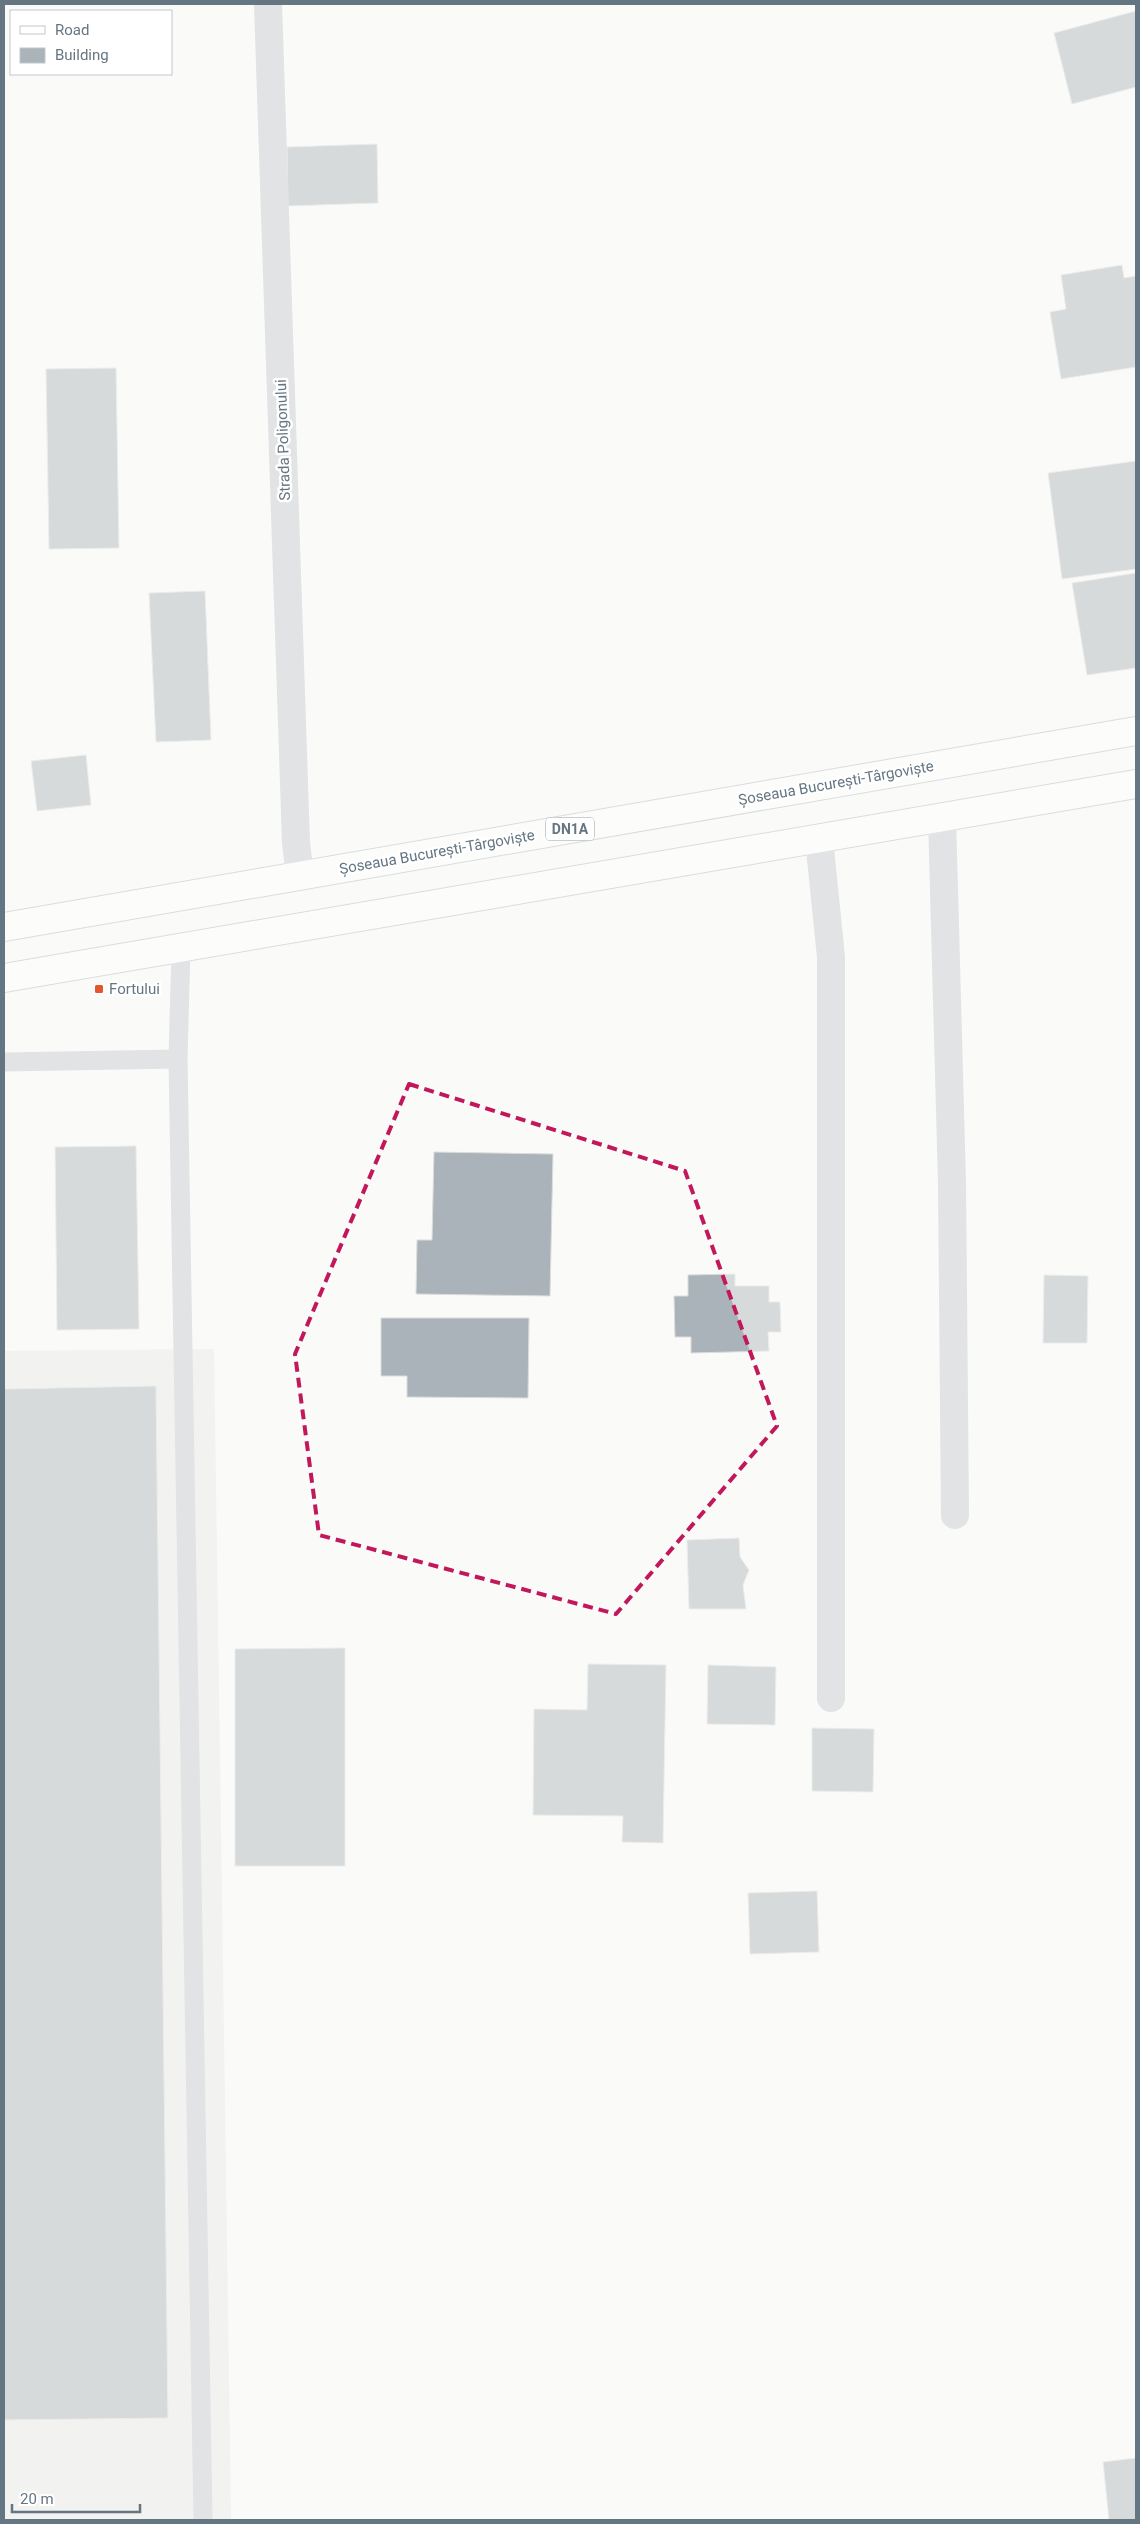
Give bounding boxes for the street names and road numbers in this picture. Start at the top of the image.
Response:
street label: Strada Poligonului [272,379,294,501]
street label: Șoseaua București-Târgoviște [737,757,935,809]
road number: DN1A [546,818,594,841]
street label: Șoseaua București-Târgoviște [338,826,536,878]

